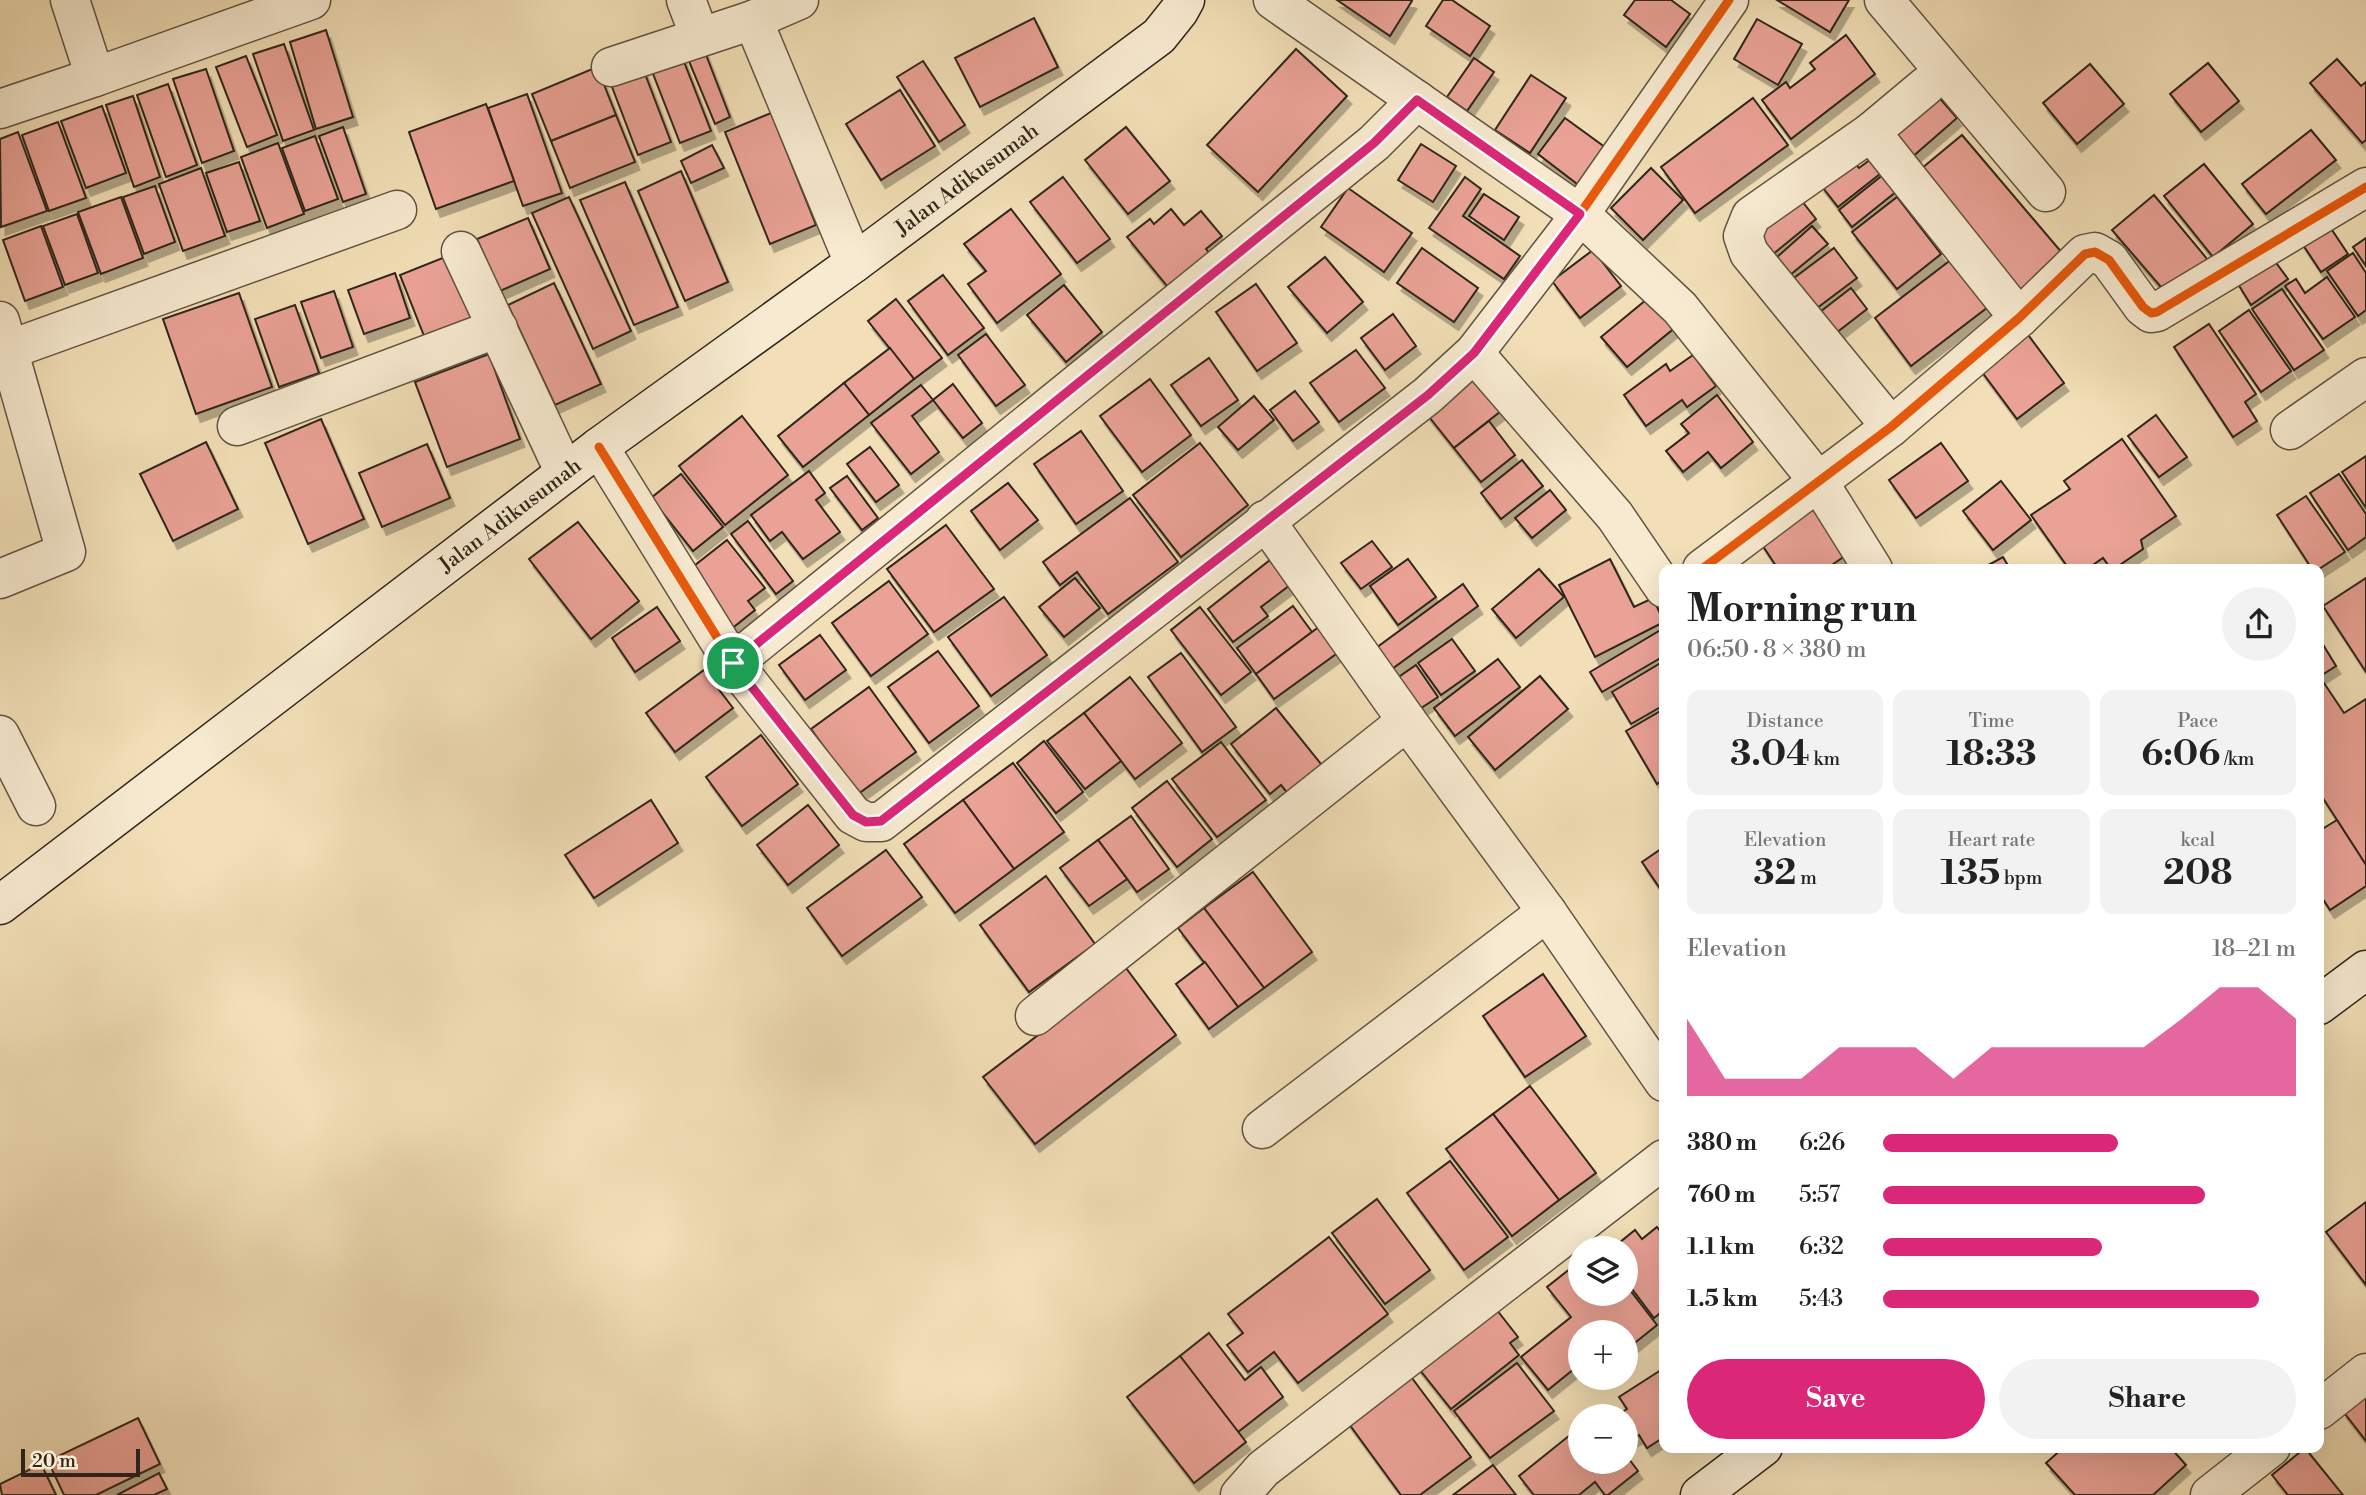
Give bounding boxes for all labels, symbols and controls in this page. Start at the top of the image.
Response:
street label: Jalan Adikusumah [890,118,1045,242]
street label: Jalan Adikusumah [433,453,587,579]
text: Morning run [1687,586,1917,633]
button: share [2222,587,2296,661]
pin [703,633,763,693]
text: 06:50 · 8 × 380 m [1687,636,1866,664]
icon: arrive [714,644,752,682]
text: Distance [1747,709,1824,733]
text: Time [1969,709,2014,733]
text: Pace [2177,709,2218,733]
text: 3.04 [1730,733,1810,776]
text: 18:33 [1946,733,2037,776]
text: 6:06 [2141,733,2220,776]
text: km [1810,747,1840,771]
text: /km [2220,747,2254,771]
text: Elevation [1744,828,1826,852]
text: Heart rate [1948,828,2035,852]
text: kcal [2181,828,2215,852]
text: 32 [1753,852,1796,895]
text: 135 [1941,852,2000,895]
text: 208 [2163,852,2233,895]
text: m [1796,866,1817,890]
text: bpm [2000,866,2042,890]
text: Elevation [1687,935,1787,963]
text: 18–21 m [2212,935,2296,963]
text: 380 m [1687,1129,1757,1157]
text: 6:26 [1799,1129,1845,1157]
text: 760 m [1687,1181,1755,1209]
text: 5:57 [1799,1181,1840,1209]
text: 1.1 km [1687,1233,1755,1261]
text: 6:32 [1799,1233,1844,1261]
map controls [1568,1236,1638,1474]
button: layers [1568,1236,1638,1306]
text: 1.5 km [1687,1285,1758,1313]
text: 5:43 [1799,1285,1843,1313]
button: + [1568,1320,1638,1390]
button: Save [1687,1359,1985,1439]
button: Share [1999,1359,2296,1439]
button: − [1568,1404,1638,1474]
scale bar [21,1446,140,1478]
text: 20 m [32,1449,76,1473]

